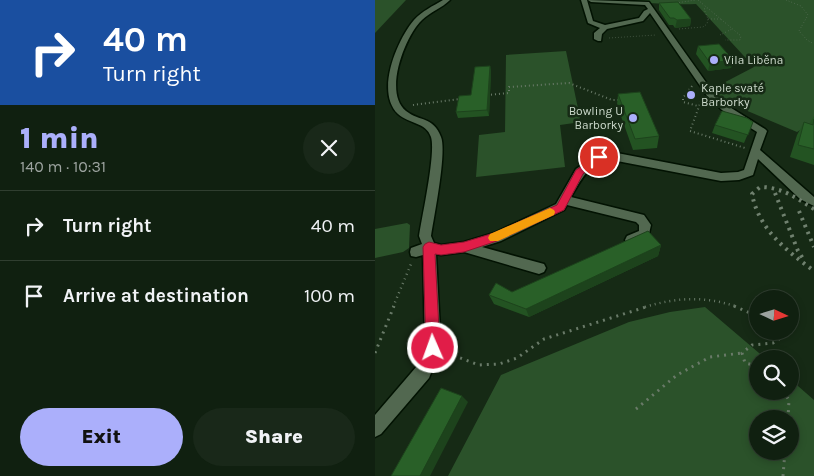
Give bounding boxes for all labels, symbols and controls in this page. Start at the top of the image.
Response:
text: 40 m [103,19,188,60]
icon: right [20,20,85,85]
place label: Vila Liběna [724,53,783,67]
marker: Vila Liběna [708,54,720,66]
text: Turn right [103,61,201,87]
place label: Kaple svaté Barborky [701,81,764,109]
marker: Kaple svaté Barborky [685,89,697,101]
place label: Bowling U Barborky [569,104,623,132]
marker: Bowling U Barborky [627,112,639,124]
text: 1 min [20,120,99,156]
button: close [303,122,355,174]
pin [578,136,620,178]
icon: arrive [585,143,613,171]
text: 140 m · 10:31 [20,157,106,176]
icon: right [20,212,48,240]
text: Turn right [63,215,152,237]
text: 40 m [311,215,355,237]
icon: arrive [20,282,48,310]
text: Arrive at destination [63,285,249,307]
text: 100 m [304,285,355,307]
north arrow [749,290,799,340]
map controls [749,290,799,460]
position arrow [406,321,458,373]
button: search [749,350,799,400]
button: Exit [20,408,183,466]
button: Share [193,408,355,466]
button: layers [749,410,799,460]

